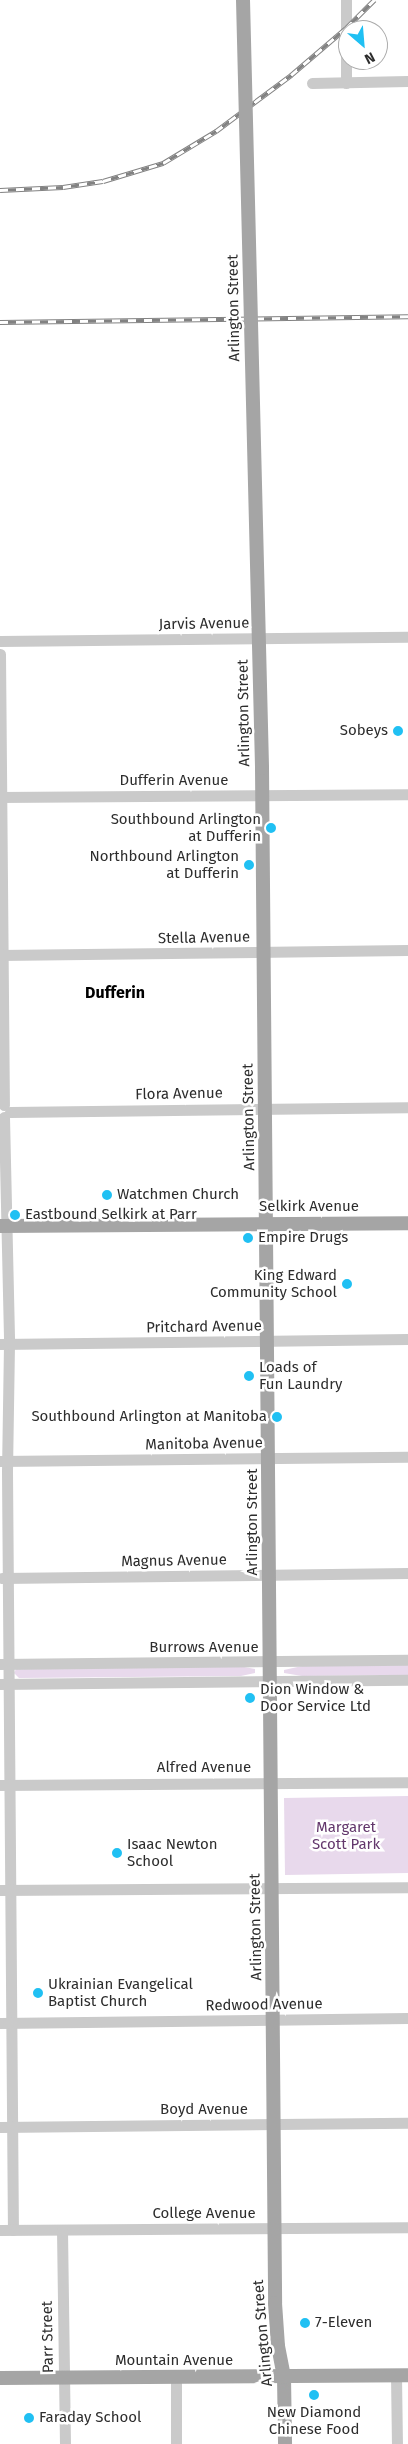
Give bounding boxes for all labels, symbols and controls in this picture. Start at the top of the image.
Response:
north arrow [338,20,388,70]
text: N [362,48,378,68]
street label: Arlington Street [224,254,244,362]
street label: Jarvis Avenue [158,614,250,634]
street label: Arlington Street [234,659,254,767]
place label: Sobeys [340,722,388,740]
marker: Sobeys [392,725,404,737]
street label: Dufferin Avenue [119,772,229,790]
place label: Southbound Arlington at Dufferin [111,810,261,845]
marker: Southbound Arlington at Dufferin [265,822,277,834]
place label: Northbound Arlington at Dufferin [90,847,239,882]
marker: Northbound Arlington at Dufferin [243,859,255,871]
street label: Stella Avenue [158,928,250,948]
district label: Dufferin [85,983,145,1003]
street label: Arlington Street [239,1063,259,1171]
street label: Flora Avenue [135,1084,223,1104]
place label: Watchmen Church [117,1186,239,1204]
marker: Watchmen Church [101,1189,113,1201]
street label: Selkirk Avenue [259,1198,359,1216]
place label: Eastbound Selkirk at Parr [25,1206,197,1224]
marker: Eastbound Selkirk at Parr [9,1209,21,1221]
place label: Empire Drugs [258,1229,348,1247]
marker: Empire Drugs [242,1232,254,1244]
place label: King Edward Community School [210,1266,337,1301]
marker: King Edward Community School [341,1278,353,1290]
street label: Pritchard Avenue [146,1317,262,1337]
place label: Loads of Fun Laundry [259,1358,342,1393]
marker: Loads of Fun Laundry [243,1370,255,1382]
place label: Southbound Arlington at Manitoba [31,1408,267,1426]
marker: Southbound Arlington at Manitoba [271,1411,283,1423]
street label: Manitoba Avenue [145,1434,263,1454]
street label: Arlington Street [244,1468,262,1576]
street label: Magnus Avenue [121,1551,227,1571]
street label: Burrows Avenue [149,1639,259,1657]
place label: Dion Window & Door Service Ltd [260,1680,371,1715]
marker: Dion Window & Door Service Ltd [244,1692,256,1704]
street label: Alfred Avenue [157,1759,251,1777]
park label: Margaret Scott Park [312,1818,380,1853]
place label: Isaac Newton School [127,1835,218,1870]
marker: Isaac Newton School [111,1847,123,1859]
street label: Arlington Street [246,1873,266,1981]
place label: Ukrainian Evangelical Baptist Church [48,1975,193,2010]
marker: Ukrainian Evangelical Baptist Church [32,1987,44,1999]
street label: Redwood Avenue [205,1995,323,2015]
street label: Boyd Avenue [160,2101,248,2119]
street label: College Avenue [152,2205,256,2223]
street label: Arlington Street [249,2279,277,2387]
street label: Parr Street [38,2301,58,2373]
place label: 7-Eleven [315,2314,372,2332]
marker: 7-Eleven [299,2317,311,2329]
street label: Mountain Avenue [115,2352,233,2370]
marker: New Diamond Chinese Food [308,2389,320,2401]
place label: New Diamond Chinese Food [267,2403,361,2438]
place label: Faraday School [39,2409,141,2427]
marker: Faraday School [23,2412,35,2424]

